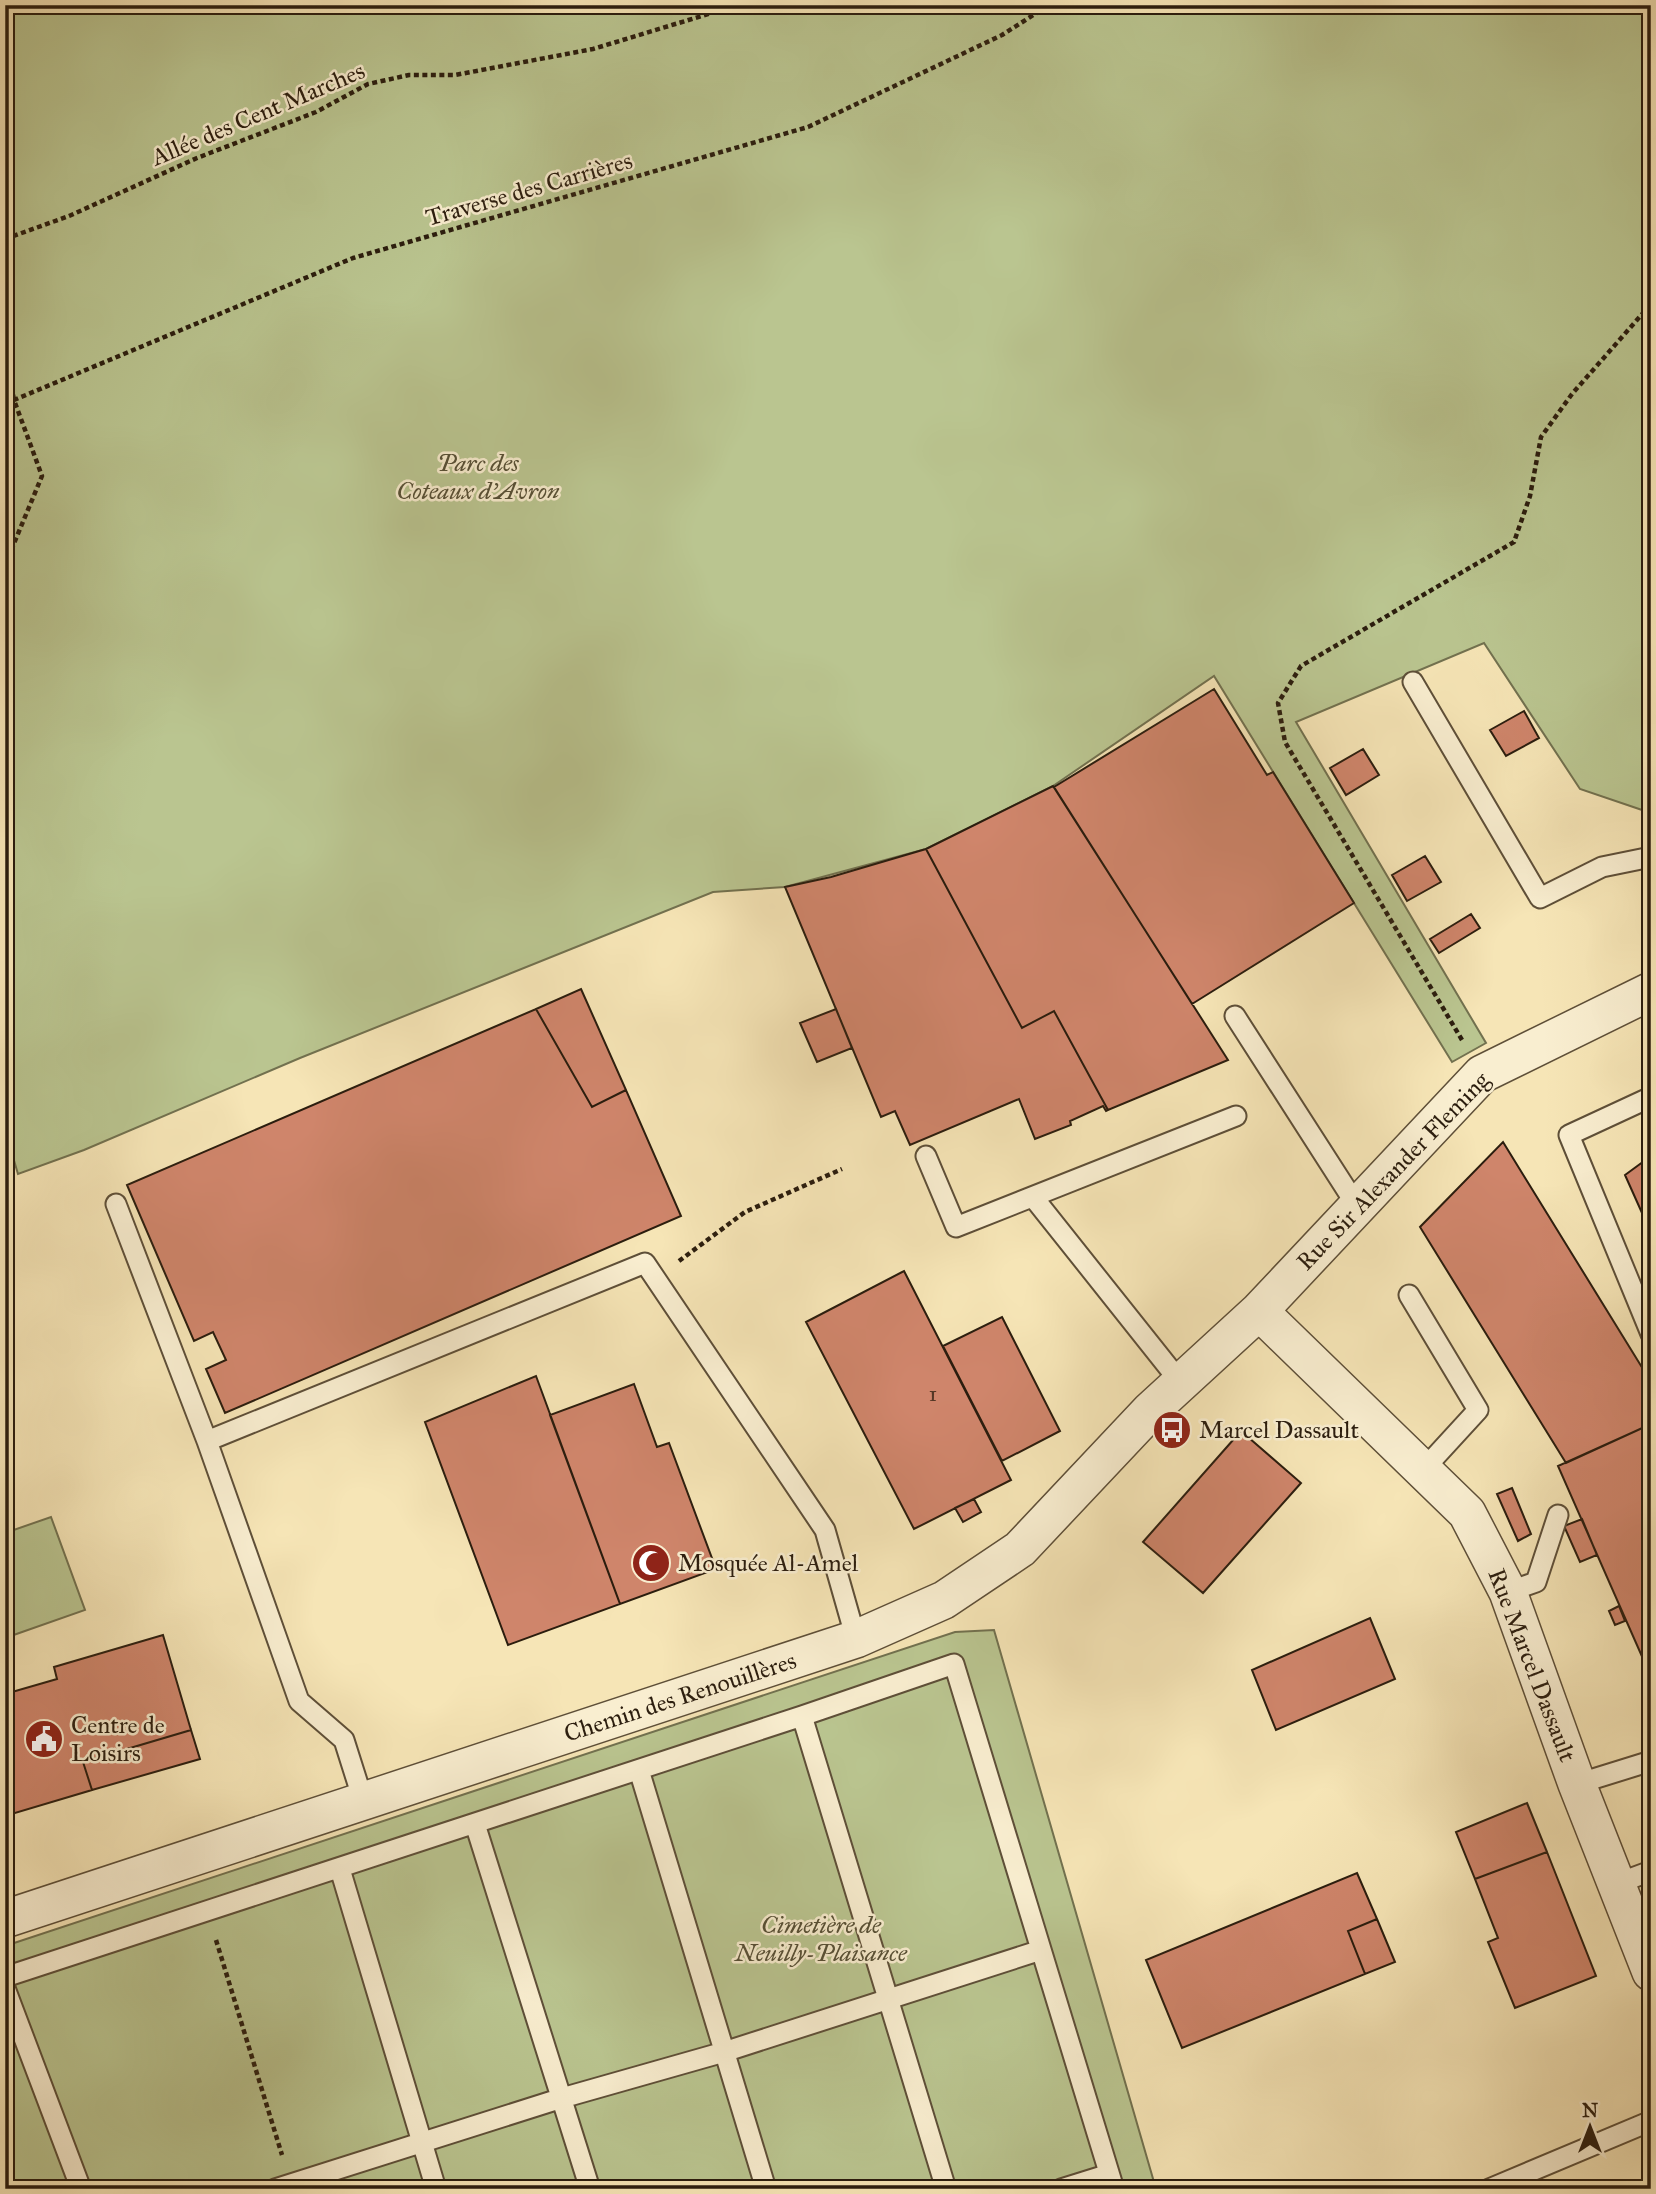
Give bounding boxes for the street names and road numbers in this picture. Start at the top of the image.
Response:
street label: Allée des Cent Marches [146,55,369,173]
street label: Traverse des Carrières [422,145,636,233]
street label: Rue Sir Alexander Fleming [1290,1065,1496,1277]
street label: Rue Marcel Dassault [1481,1564,1583,1766]
street label: Chemin des Renouillères [560,1645,800,1749]

